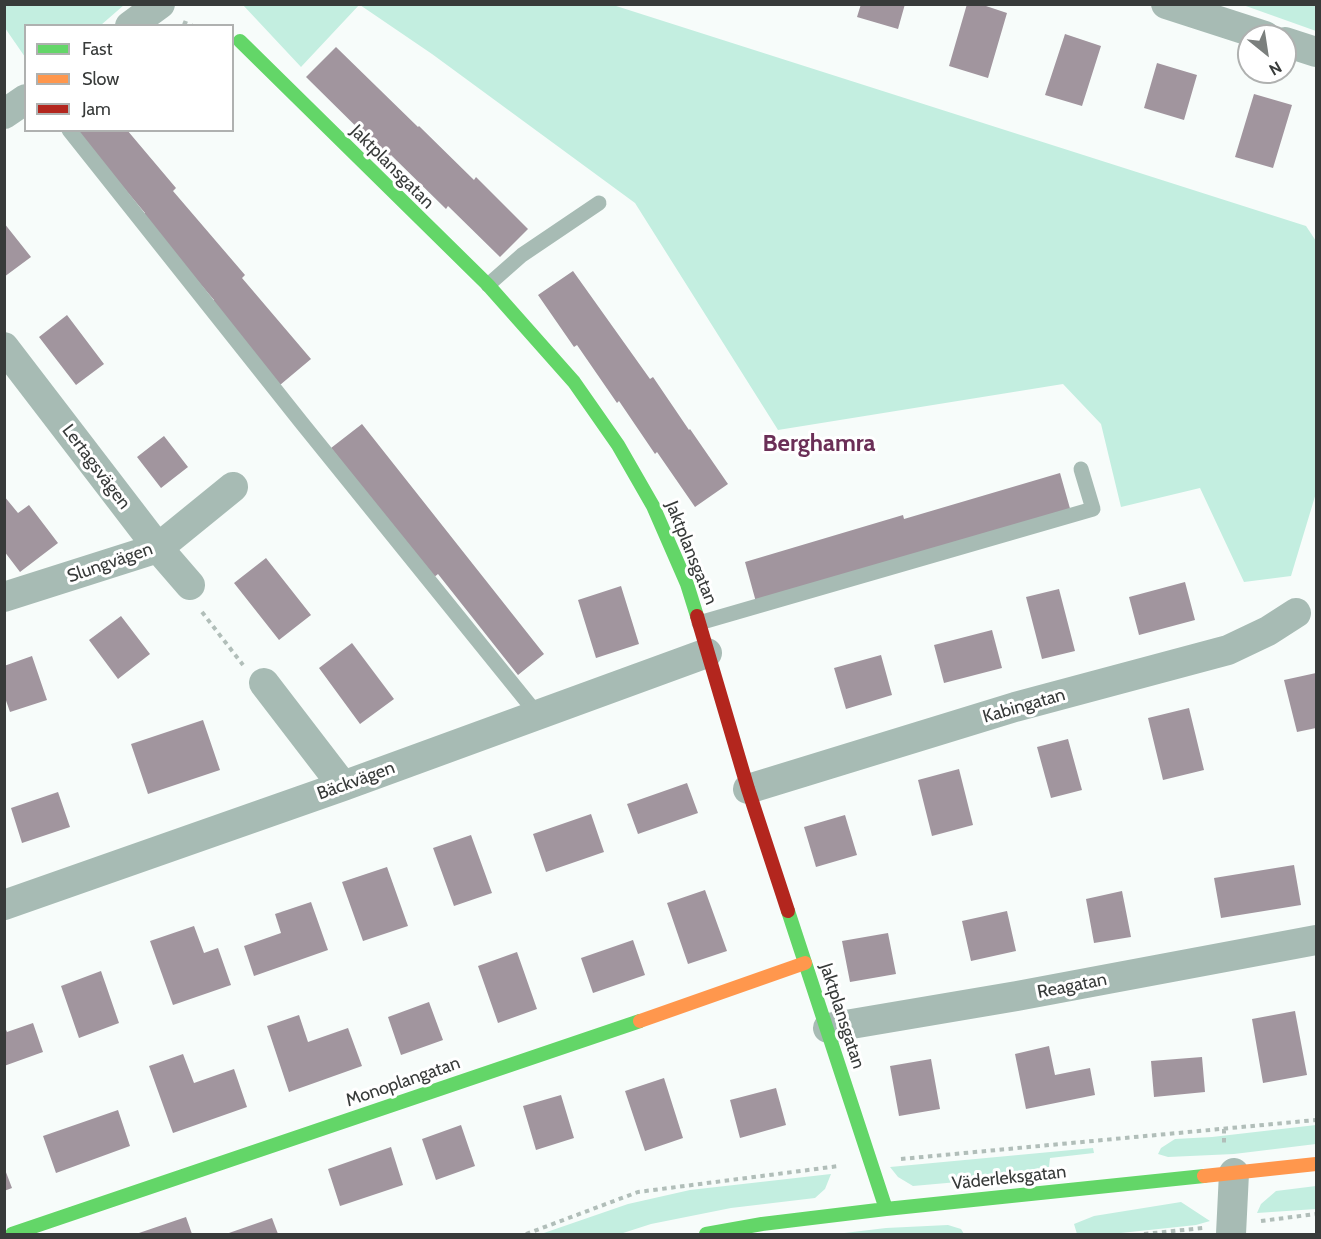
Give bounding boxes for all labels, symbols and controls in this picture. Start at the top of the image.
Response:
legend [24,24,234,132]
north arrow [1237,24,1297,84]
text: Fast [82,38,113,60]
text: N [1266,57,1285,79]
text: Slow [82,68,119,90]
text: Jam [82,98,111,120]
street label: Jaktplansgatan [346,121,438,213]
street label: Lertagsvägen [57,420,135,514]
district label: Berghamra [763,430,875,458]
street label: Jaktplansgatan [660,498,722,608]
street label: Slungvägen [65,538,155,588]
street label: Kabingatan [980,684,1068,728]
street label: Bäckvägen [314,757,398,805]
street label: Jaktplansgatan [815,960,869,1072]
street label: Reagatan [1035,969,1109,1003]
street label: Monoplangatan [343,1052,463,1112]
street label: Väderleksgatan [951,1161,1067,1195]

